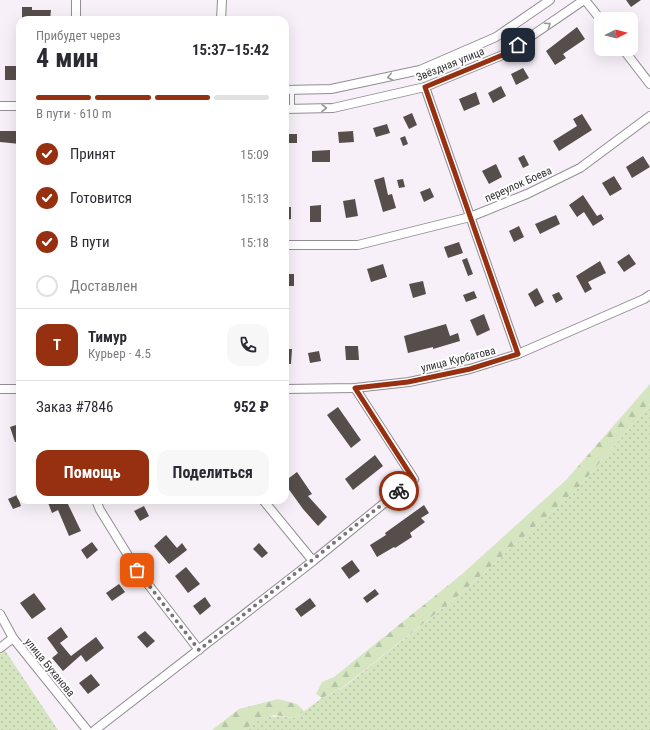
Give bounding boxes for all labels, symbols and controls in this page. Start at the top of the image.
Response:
north arrow [594,12,638,56]
map controls [594,12,638,56]
one-way arrow [544,22,551,30]
text: Прибудет через [36,28,121,43]
pin [501,28,535,62]
icon: home [507,34,529,56]
text: 15:37–15:42 [192,41,269,59]
text: 4 мин [36,43,98,73]
street label: Звёздная улица [414,45,486,84]
one-way arrow [387,72,394,80]
one-way arrow [321,104,327,112]
text: В пути · 610 m [36,106,111,121]
icon: check [36,143,58,165]
text: Принят [70,145,116,163]
text: 15:09 [240,147,269,162]
street label: переулок Боева [483,164,554,205]
icon: check [36,187,58,209]
text: Готовится [70,189,132,207]
text: 15:13 [240,191,269,206]
icon: check [36,231,58,253]
text: В пути [70,233,110,251]
text: 15:18 [240,235,269,250]
text: Доставлен [70,277,138,295]
button: phone [227,324,269,366]
text: Тимур [88,328,127,346]
text: Т [53,336,61,354]
street label: улица Курбатова [419,344,497,375]
text: Курьер · 4.5 [88,346,151,361]
text: Заказ #7846 [36,398,113,416]
text: 952 ₽ [233,398,269,416]
button: Помощь [36,450,149,496]
button: Поделиться [157,450,269,496]
courier [379,471,419,511]
icon: bike [388,480,410,502]
pin [120,553,154,587]
icon: bag [126,559,148,581]
street label: улица Буханова [22,635,77,699]

